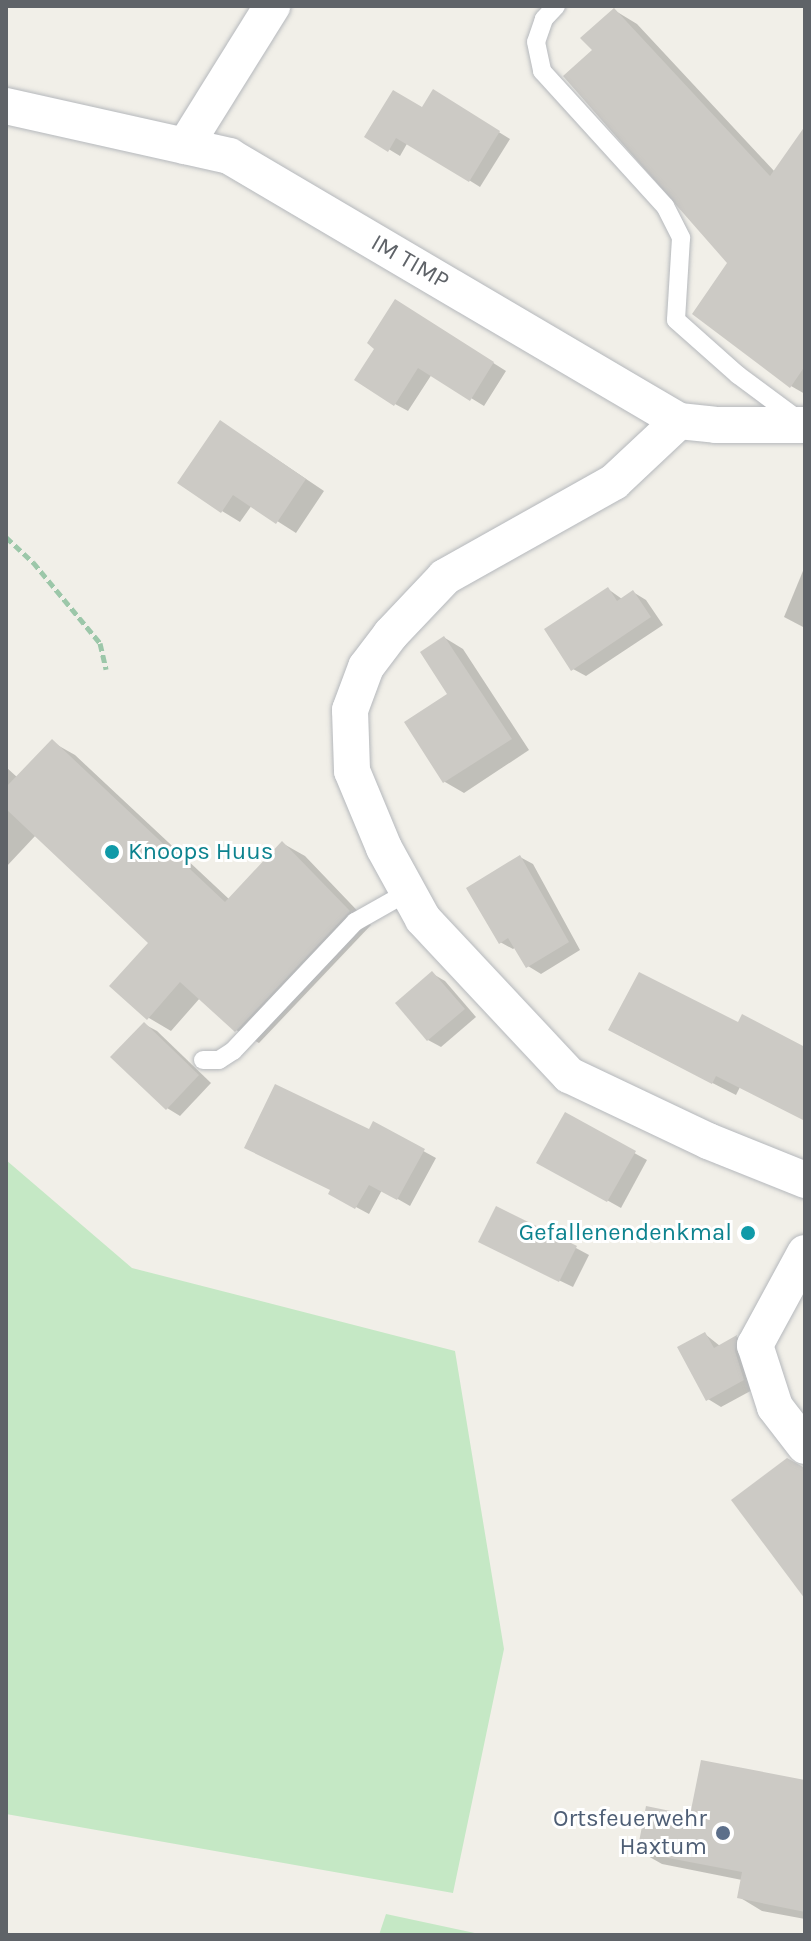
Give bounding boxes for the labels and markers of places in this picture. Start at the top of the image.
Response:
place label: Knoops Huus [128,838,273,866]
marker: Knoops Huus [103,843,121,861]
place label: Gefallenendenkmal [519,1219,732,1247]
marker: Gefallenendenkmal [739,1224,757,1242]
place label: Ortsfeuerwehr Haxtum [553,1805,707,1861]
marker: Ortsfeuerwehr Haxtum [714,1824,732,1842]

